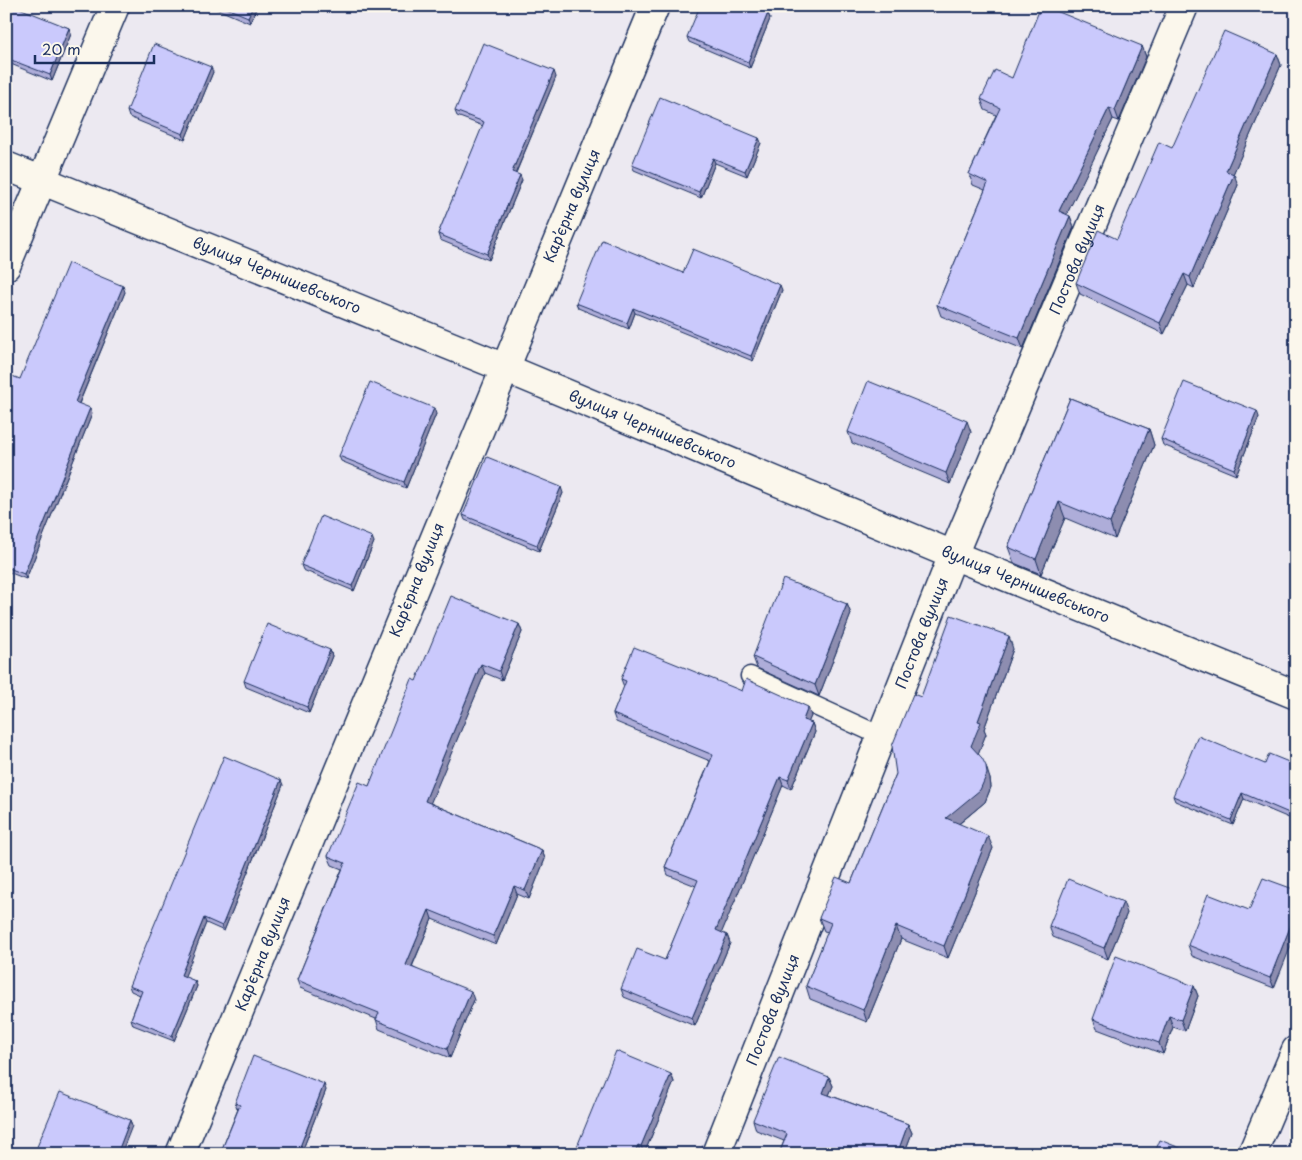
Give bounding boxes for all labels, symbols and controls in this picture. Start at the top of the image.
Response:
scale bar [35,32,154,64]
text: 20 m [42,37,81,60]
street label: Карʼєрна вулиця [536,145,605,266]
street label: Постова вулиця [1043,200,1110,318]
street label: вулиця Чернишевського [190,230,365,319]
street label: вулиця Чернишевського [566,383,740,473]
street label: Карʼєрна вулиця [382,519,449,640]
street label: вулиця Чернишевського [938,538,1114,628]
street label: Постова вулиця [888,574,953,692]
street label: Карʼєрна вулиця [228,893,295,1014]
street label: Постова вулиця [739,950,804,1068]

